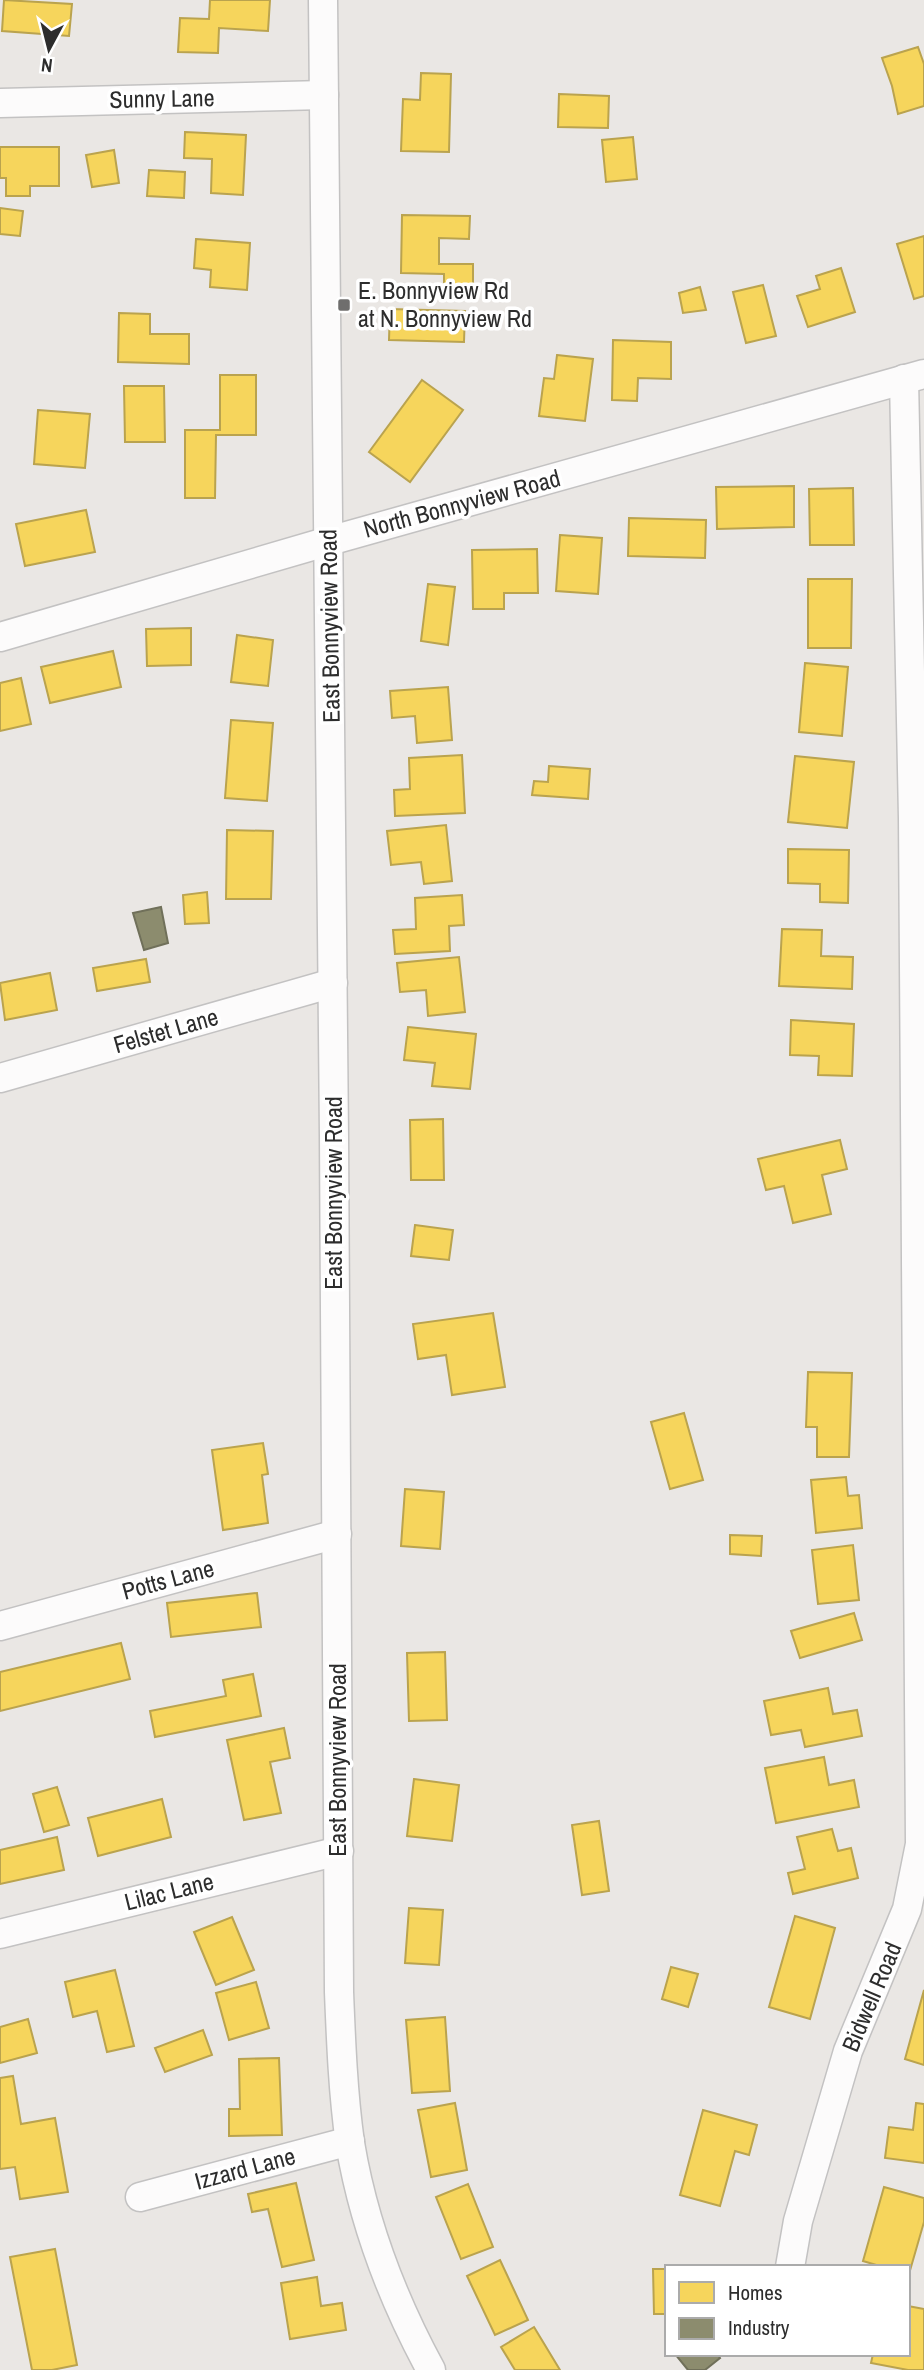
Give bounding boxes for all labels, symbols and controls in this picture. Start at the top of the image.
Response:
north arrow [14,14,84,84]
text: N [40,52,54,79]
street label: Sunny Lane [109,81,215,115]
place label: E. Bonnyview Rd at N. Bonnyview Rd [358,274,532,334]
marker: E. Bonnyview Rd at N. Bonnyview Rd [336,297,352,313]
street label: North Bonnyview Road [360,461,564,545]
street label: East Bonnyview Road [311,529,347,723]
street label: Felstet Lane [110,1000,222,1060]
street label: East Bonnyview Road [317,1096,349,1290]
street label: Potts Lane [118,1551,217,1607]
street label: East Bonnyview Road [321,1663,353,1857]
street label: Lilac Lane [121,1865,217,1918]
street label: Bidwell Road [834,1937,908,2056]
street label: Izzard Lane [191,2139,299,2197]
legend [665,2265,910,2356]
text: Homes [728,2278,783,2307]
text: Industry [728,2313,790,2342]

